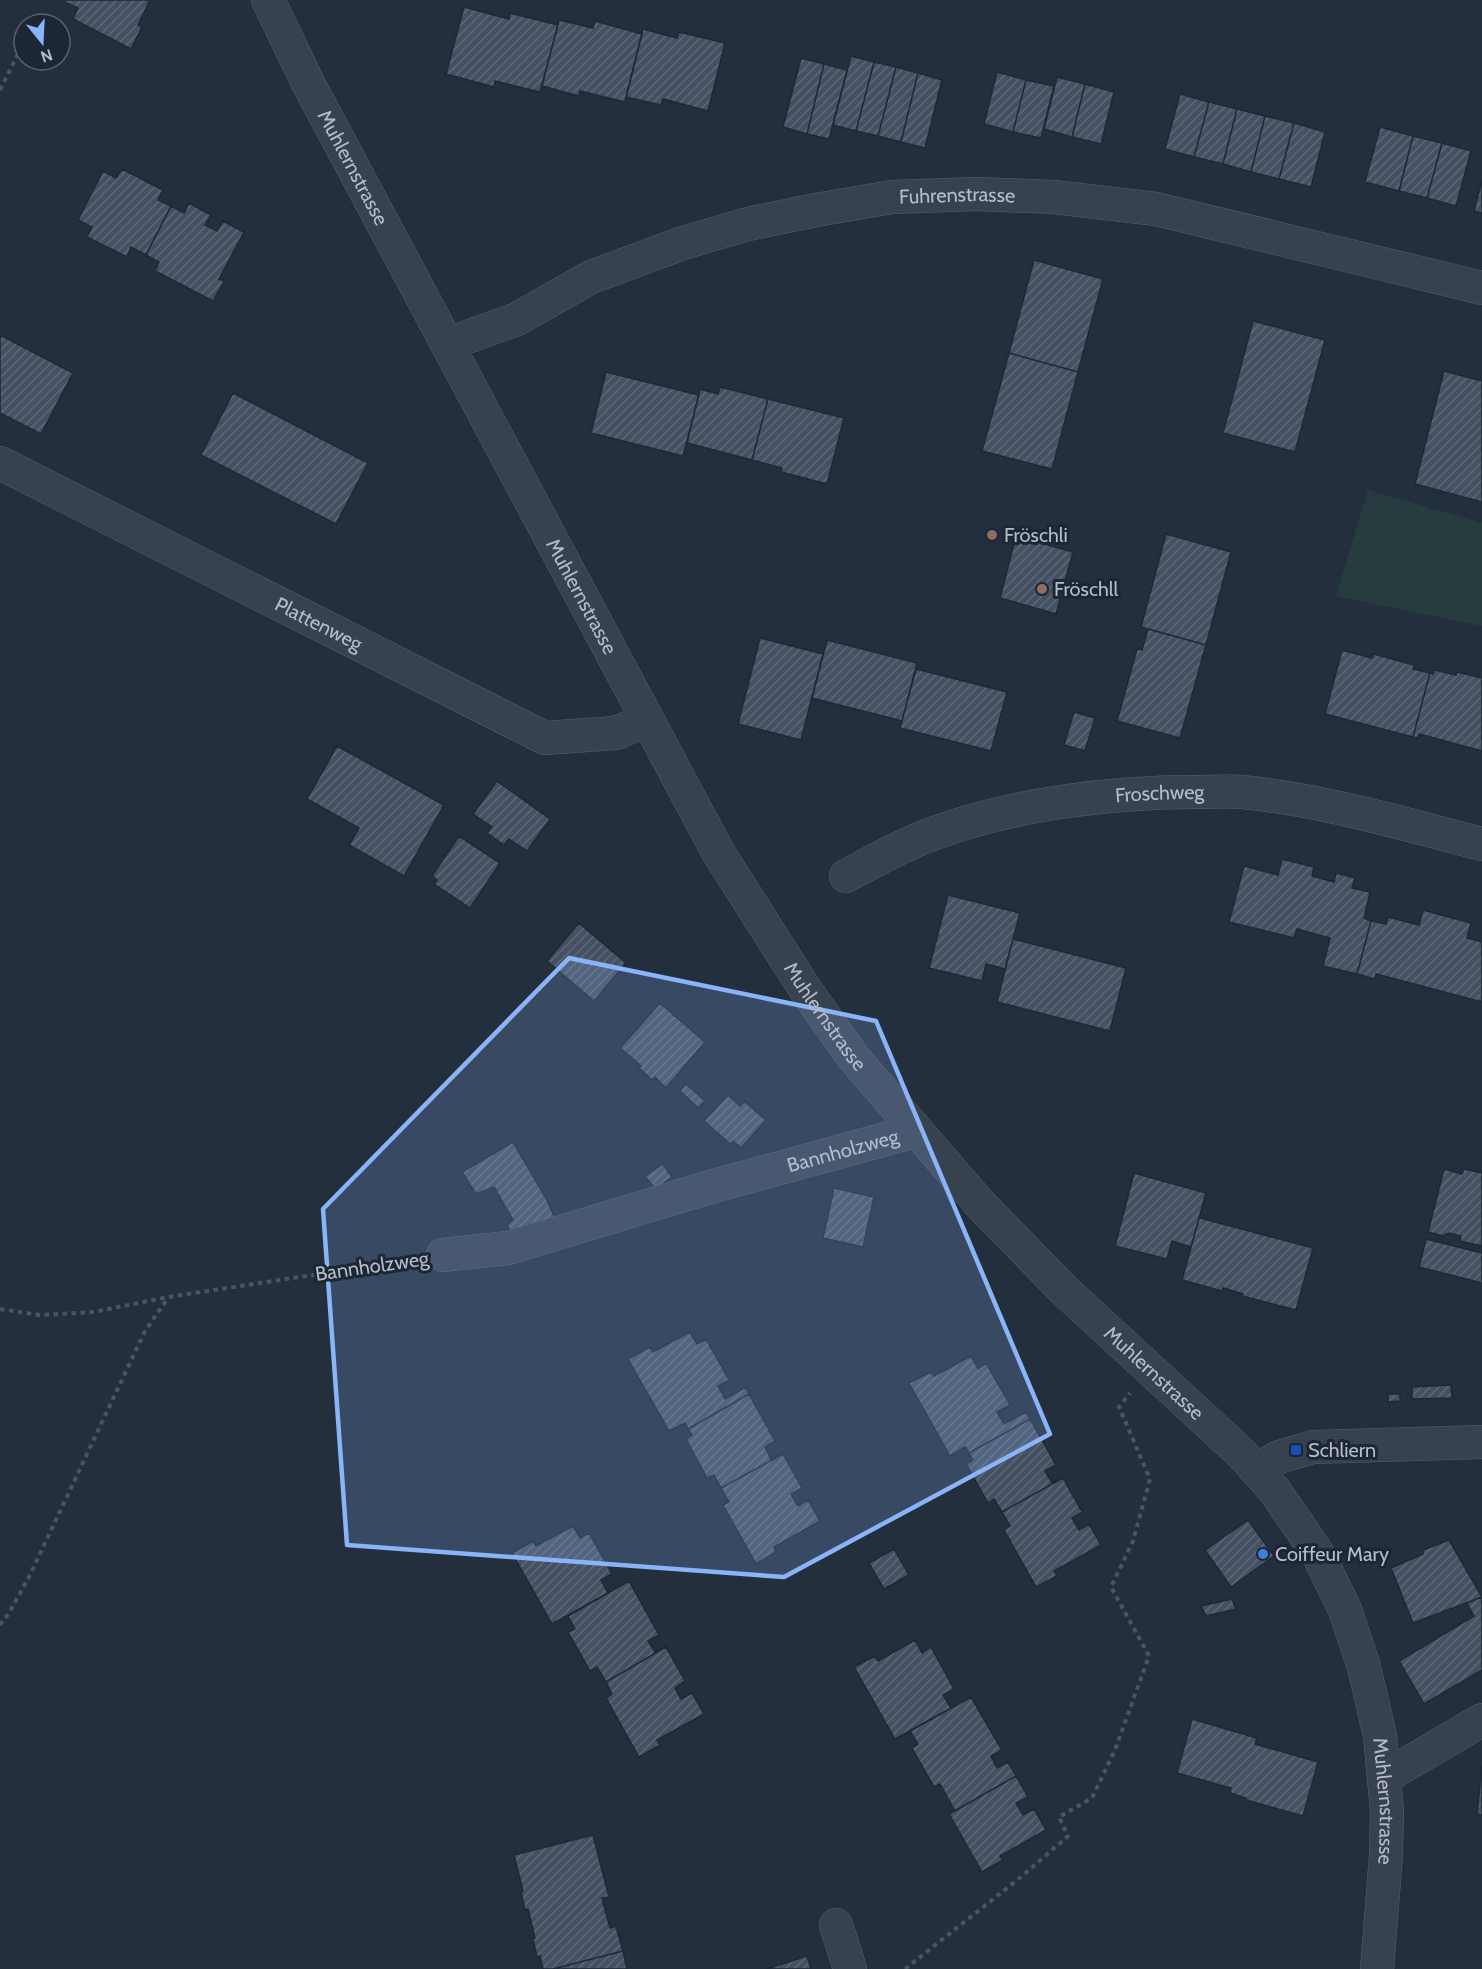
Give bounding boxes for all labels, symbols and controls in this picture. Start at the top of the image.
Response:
north arrow [12,12,72,72]
text: N [38,45,55,67]
street label: Muhlernstrasse [313,106,394,229]
street label: Fuhrenstrasse [899,182,1016,209]
place label: Fröschli [1004,523,1068,547]
marker: Fröschli [985,528,999,542]
street label: Muhlernstrasse [541,535,622,658]
place label: Fröschll [1054,577,1119,601]
marker: Fröschll [1035,582,1049,596]
street label: Plattenweg [271,592,367,656]
street label: Froschweg [1114,780,1205,807]
street label: Muhlernstrasse [779,958,872,1076]
street label: Bannholzweg [784,1124,902,1177]
street label: Bannholzweg [314,1246,431,1286]
street label: Muhlernstrasse [1099,1321,1209,1425]
place label: Schliern [1308,1438,1376,1462]
marker: Schliern [1289,1443,1303,1457]
place label: Coiffeur Mary [1275,1542,1389,1566]
marker: Coiffeur Mary [1256,1547,1270,1561]
street label: Muhlernstrasse [1368,1737,1399,1866]

